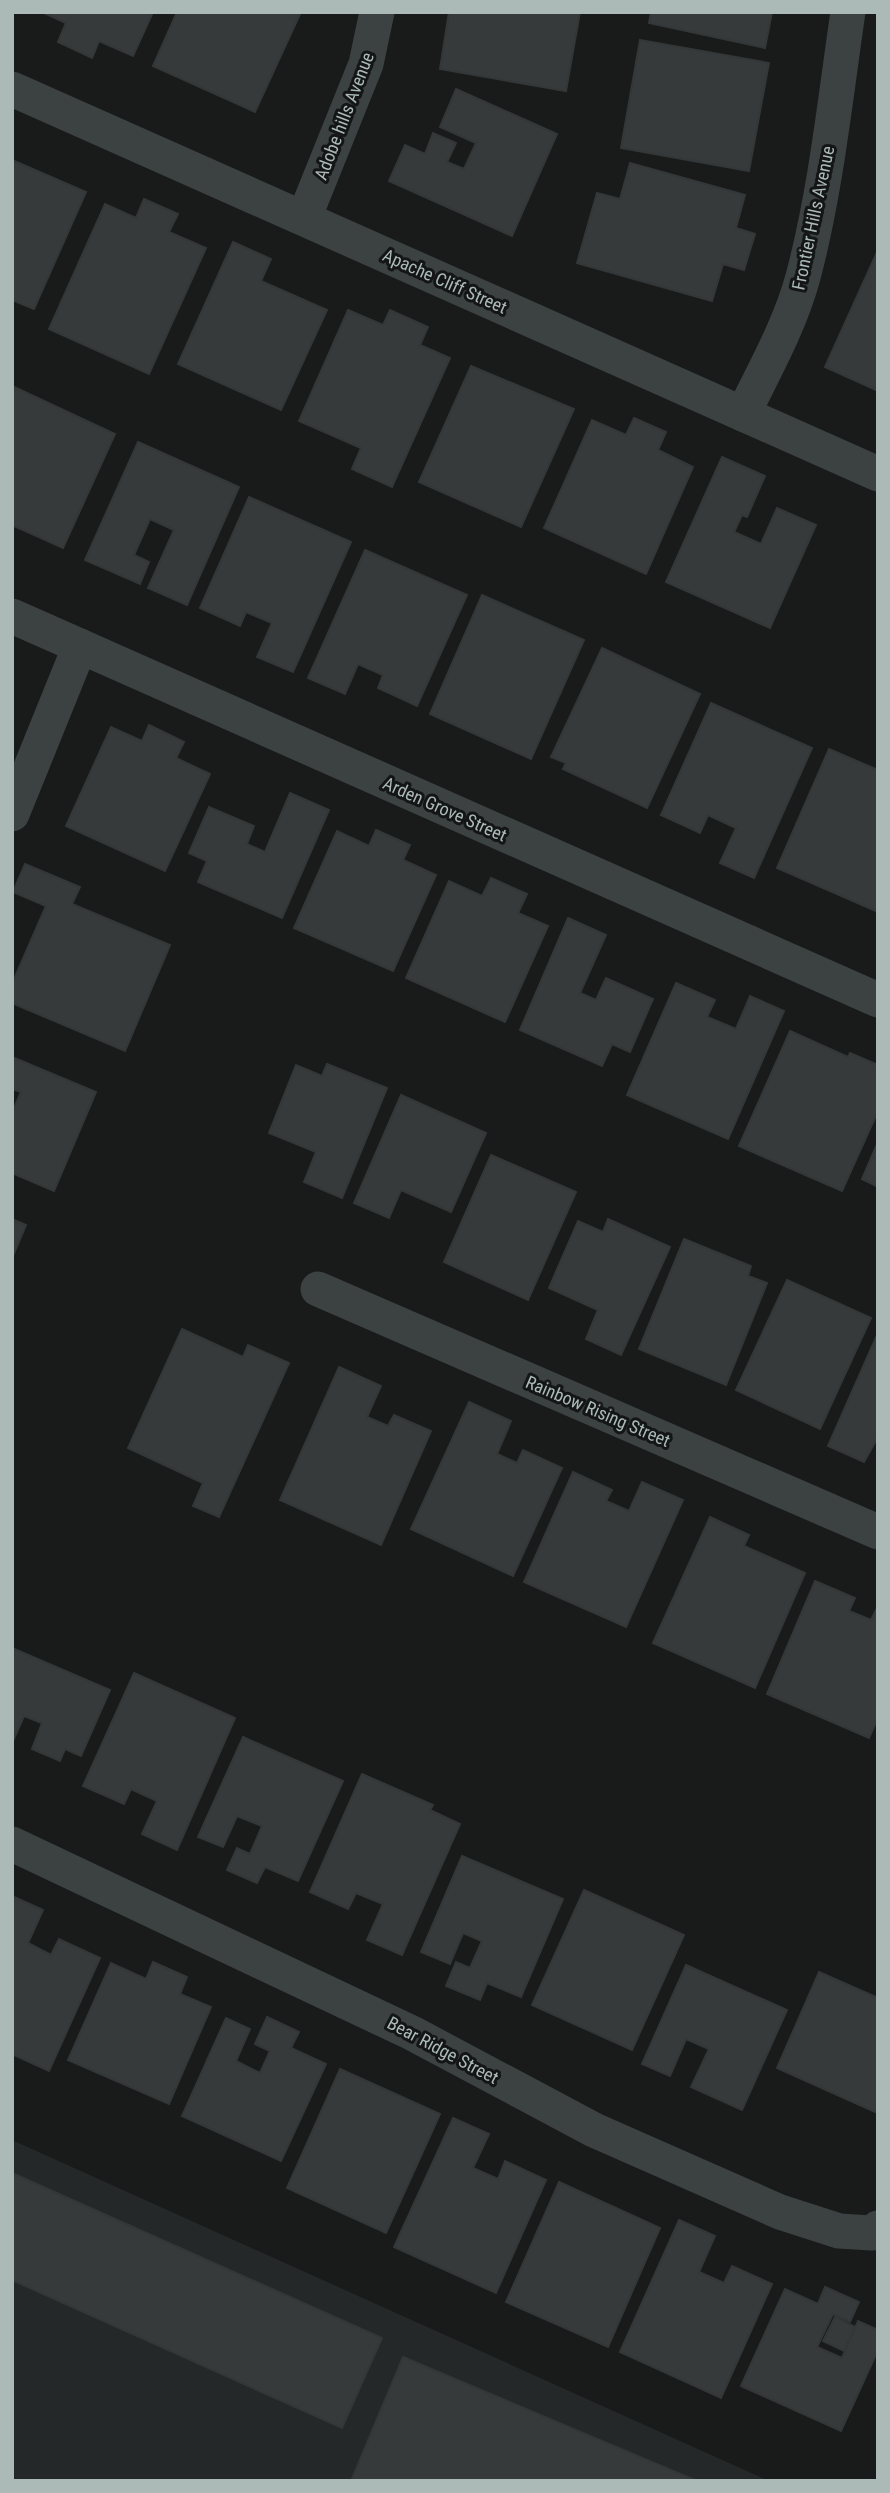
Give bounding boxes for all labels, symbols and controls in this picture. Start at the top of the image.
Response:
street label: Adobe hills Avenue [310,49,378,183]
street label: Frontier Hills Avenue [787,144,839,292]
street label: Apache Cliff Street [380,244,510,318]
street label: Arden Grove Street [380,772,510,846]
street label: Rainbow Rising Street [523,1371,673,1451]
street label: Bear Ridge Street [384,2012,502,2088]

